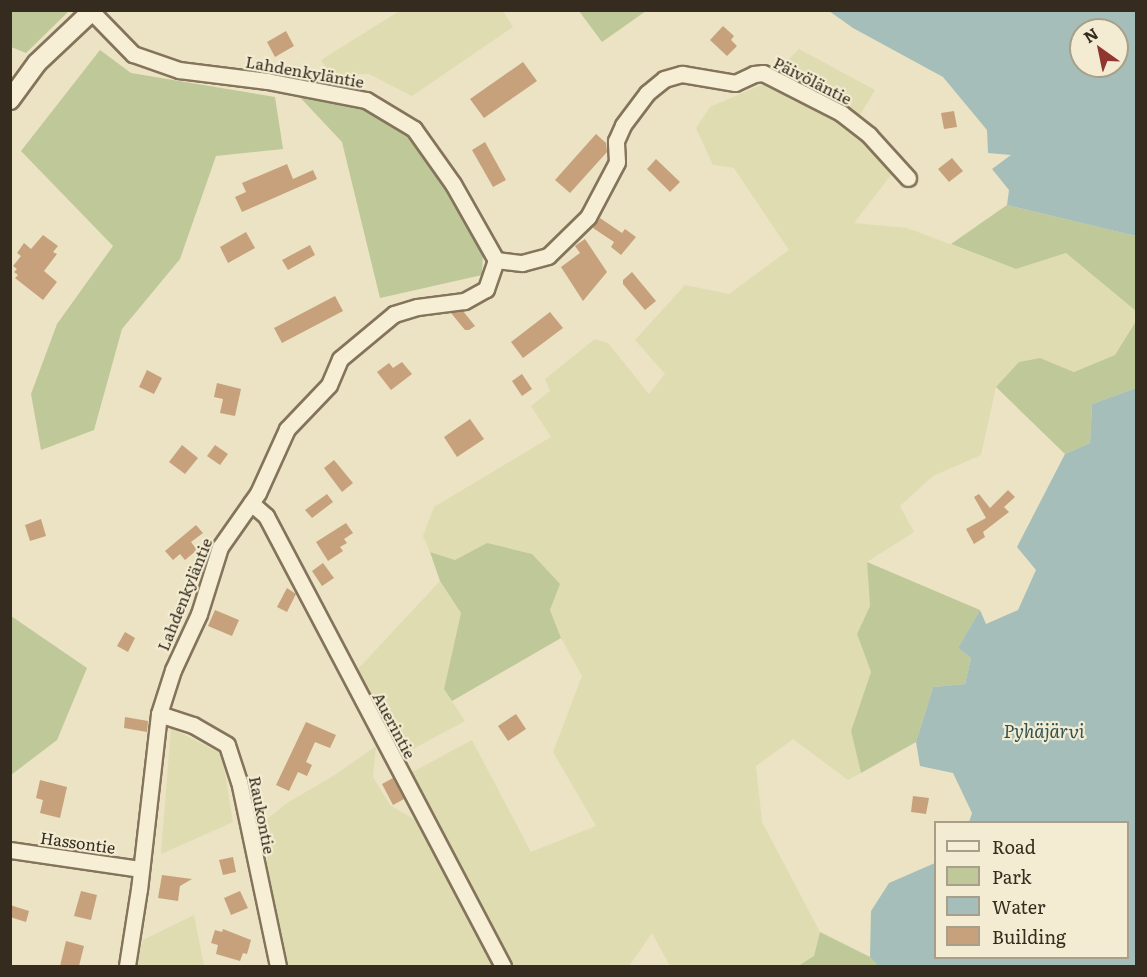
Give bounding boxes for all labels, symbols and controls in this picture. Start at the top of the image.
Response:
north arrow [1069,18,1129,78]
text: N [1078,21,1102,48]
street label: Lahdenkyläntie [244,51,366,91]
street label: Päivöläntie [771,52,855,108]
street label: Lahdenkyläntie [153,535,215,653]
street label: Auerintie [370,688,420,762]
water label: Pyhäjärvi [1004,720,1084,742]
street label: Raukontie [246,775,280,855]
legend [934,821,1129,959]
street label: Hassontie [39,827,117,857]
text: Road [992,833,1036,860]
text: Park [992,863,1031,890]
text: Water [992,893,1045,920]
text: Building [992,923,1066,950]

